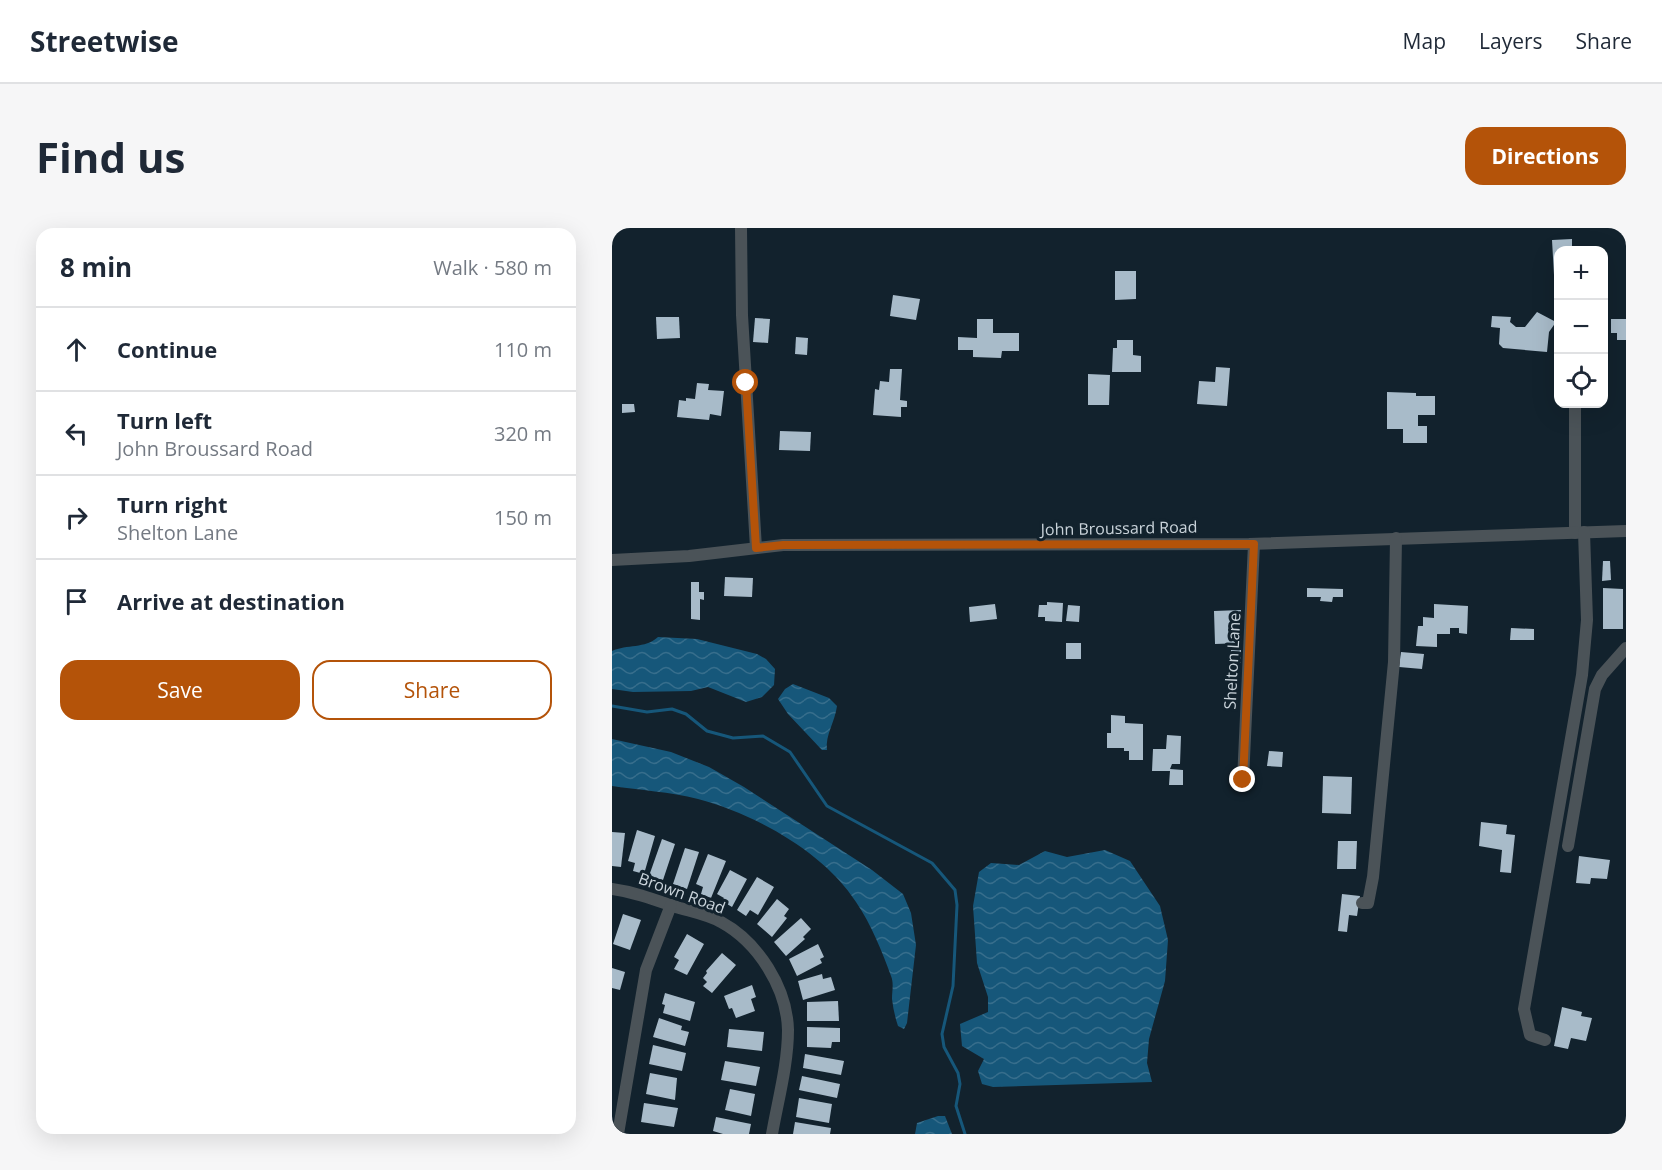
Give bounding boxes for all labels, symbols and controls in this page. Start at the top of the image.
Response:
text: Streetwise [30,22,179,60]
text: Map [1403,27,1446,55]
text: Layers [1479,27,1543,55]
text: Share [1576,27,1632,55]
button: Directions [1465,127,1626,185]
text: Find us [36,128,185,185]
map controls [1554,246,1608,408]
button: + [1554,246,1608,300]
text: 8 min [60,249,132,285]
text: Walk · 580 m [433,254,552,281]
button: − [1554,300,1608,354]
icon: ahead [60,333,93,366]
text: Continue [117,334,217,364]
text: 110 m [494,336,552,363]
button: locate [1554,354,1608,408]
route start [732,369,758,395]
text: Turn left [117,405,212,435]
icon: left [60,417,93,450]
text: 320 m [494,420,552,447]
text: John Broussard Road [117,435,313,462]
text: Turn right [117,489,228,519]
icon: right [60,501,93,534]
text: 150 m [494,504,552,531]
street label: John Broussard Road [1038,516,1198,540]
text: Shelton Lane [117,519,238,546]
icon: arrive [60,585,93,618]
text: Arrive at destination [117,586,345,616]
street label: Shelton Lane [1218,612,1246,710]
button: Save [60,660,300,720]
button: Share [312,660,552,720]
route end [1229,766,1255,792]
street label: Brown Road [635,867,729,919]

